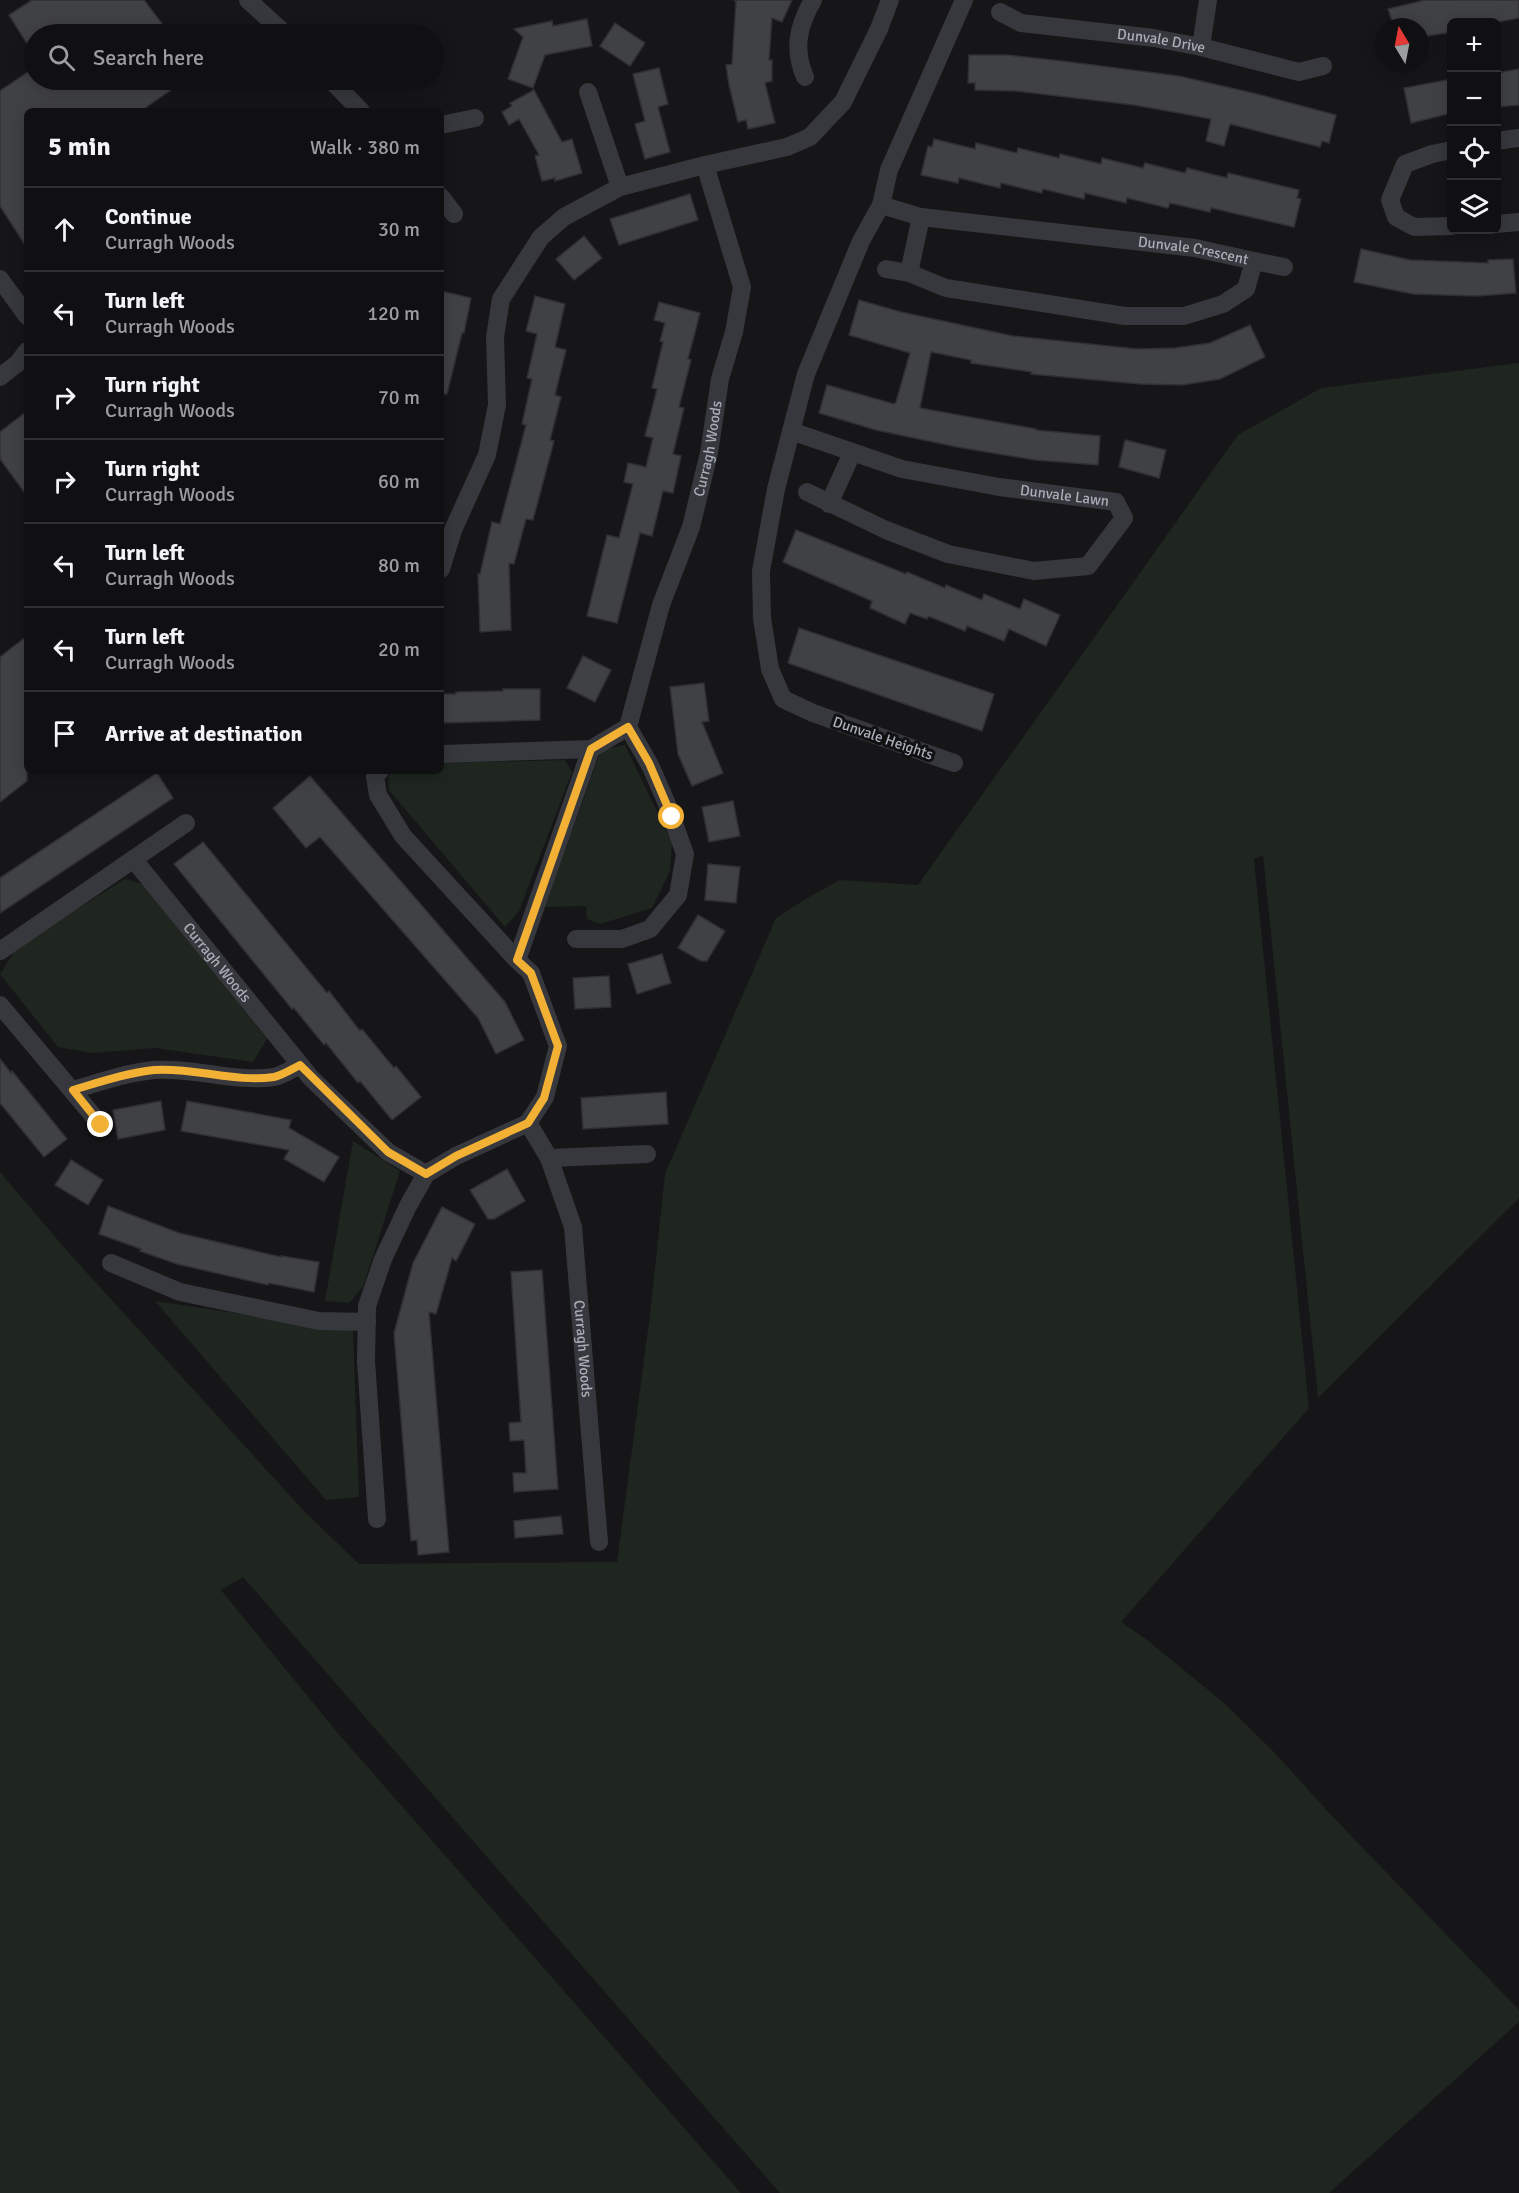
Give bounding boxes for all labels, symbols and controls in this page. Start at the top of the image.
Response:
north arrow [1375,18,1429,72]
map controls [1447,18,1501,234]
button: + [1447,18,1501,72]
search box [24,24,444,90]
street label: Dunvale Drive [1116,25,1207,57]
icon: search [45,41,78,74]
text: Search here [93,44,204,71]
button: − [1447,72,1501,126]
button: locate [1447,126,1501,180]
text: 5 min [48,131,111,163]
text: Walk · 380 m [310,135,420,160]
button: layers [1447,180,1501,234]
text: Continue [105,203,192,230]
icon: ahead [48,213,81,246]
text: 30 m [378,217,420,242]
text: Curragh Woods [105,230,235,255]
street label: Dunvale Crescent [1137,233,1250,268]
text: Turn left [105,287,185,314]
icon: left [48,297,81,330]
text: 120 m [367,301,420,326]
text: Curragh Woods [105,314,235,339]
text: Turn right [105,371,200,398]
icon: right [48,381,81,414]
text: 70 m [378,385,420,410]
text: Curragh Woods [105,398,235,423]
street label: Curragh Woods [690,399,726,499]
text: Turn right [105,455,200,482]
icon: right [48,465,81,498]
text: 60 m [378,469,420,494]
street label: Dunvale Lawn [1019,481,1110,510]
text: Curragh Woods [105,482,235,507]
text: Turn left [105,539,185,566]
icon: left [48,549,81,582]
text: 80 m [378,553,420,578]
text: Curragh Woods [105,566,235,591]
text: Turn left [105,623,185,650]
icon: left [48,633,81,666]
text: 20 m [378,637,420,662]
text: Curragh Woods [105,650,235,675]
street label: Dunvale Heights [830,712,936,764]
icon: arrive [48,717,81,750]
text: Arrive at destination [105,720,302,747]
route start [658,803,684,829]
street label: Curragh Woods [180,919,255,1006]
route end [87,1111,113,1137]
street label: Curragh Woods [570,1299,596,1398]

